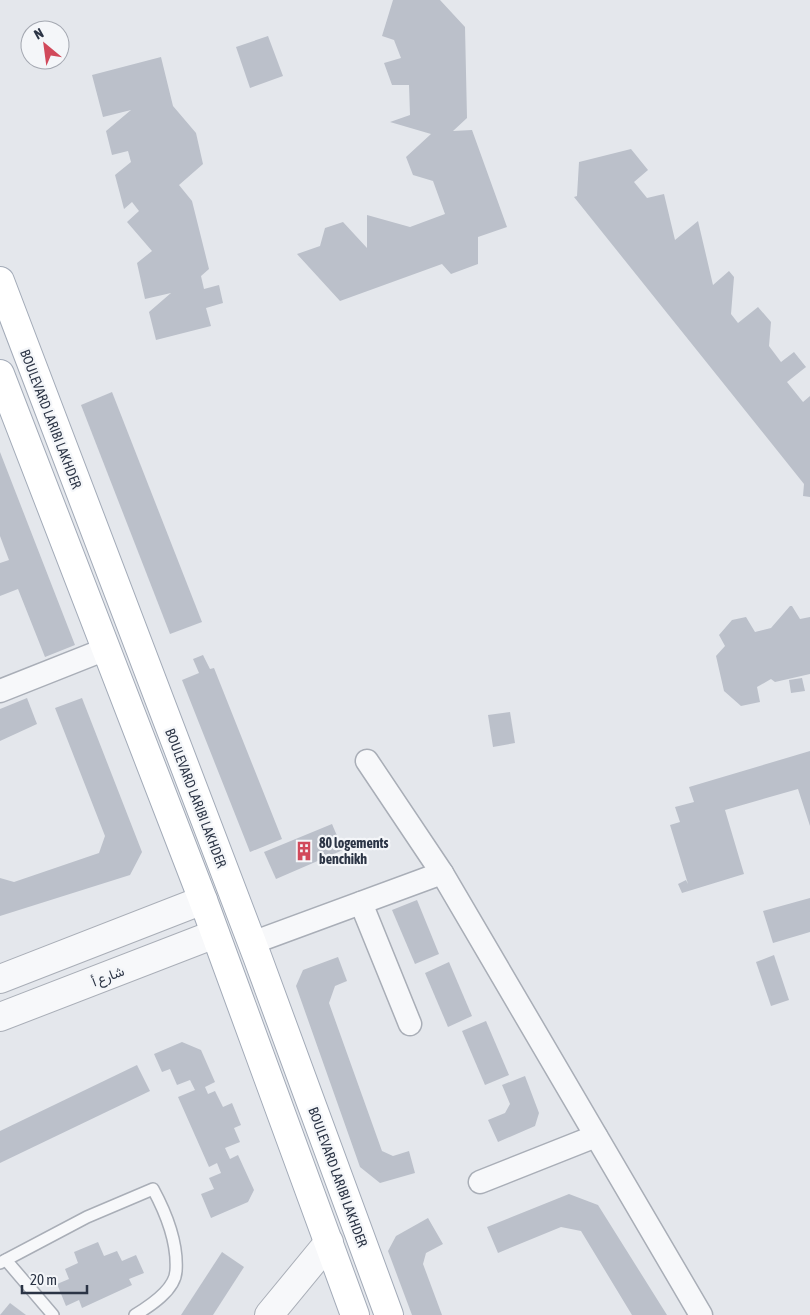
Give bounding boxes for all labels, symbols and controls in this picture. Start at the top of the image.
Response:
north arrow [20,20,70,70]
text: N [31,25,46,43]
street label: BOULEVARD LARIBI LAKHDER [17,347,85,491]
street label: BOULEVARD LARIBI LAKHDER [162,726,230,870]
place label: 80 logements benchikh [319,835,389,867]
building icon: 80 logements benchikh [293,840,315,862]
street label: شارع أ [90,963,127,992]
street label: BOULEVARD LARIBI LAKHDER [305,1105,371,1249]
scale bar [22,1262,88,1294]
text: 20 m [30,1271,57,1288]

